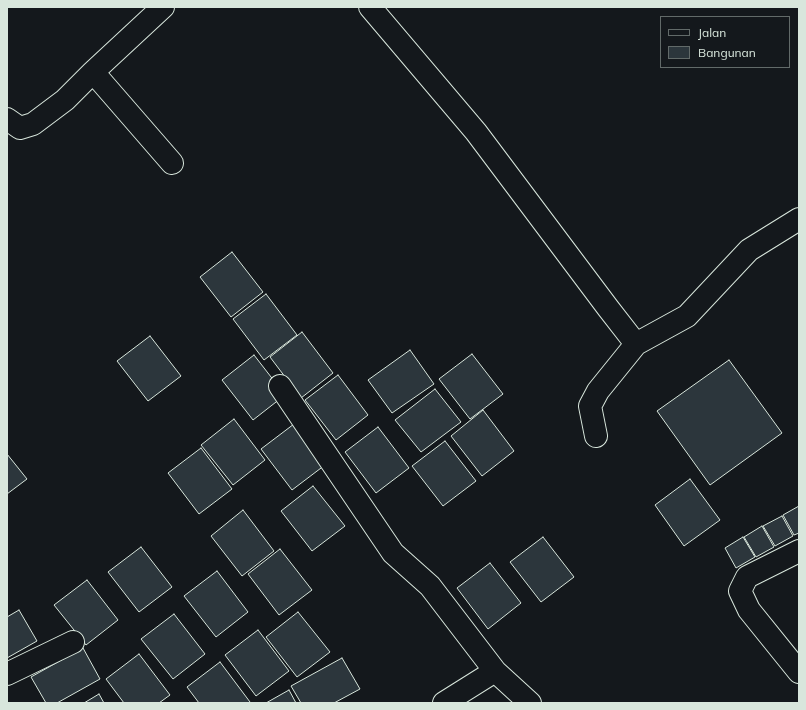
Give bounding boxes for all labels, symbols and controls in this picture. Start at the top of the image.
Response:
legend [660,16,790,68]
text: Jalan [698,25,726,40]
text: Bangunan [698,45,756,60]

